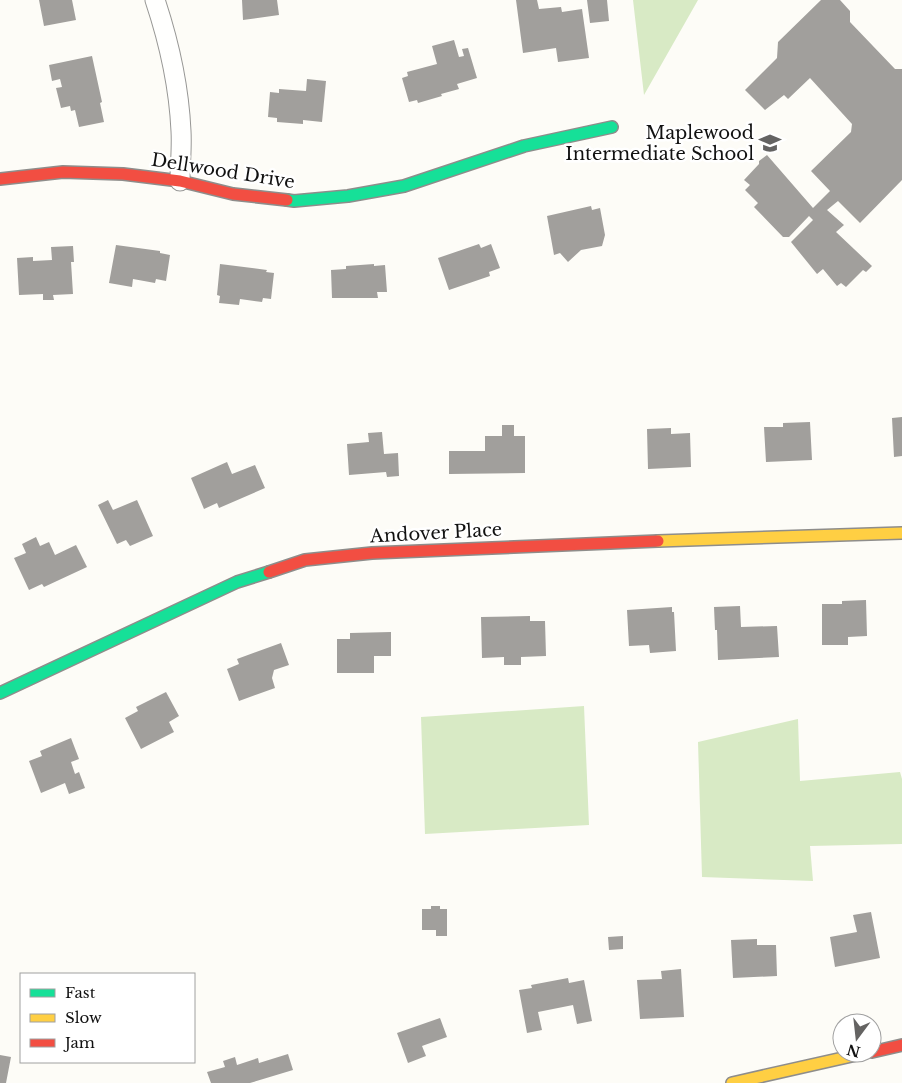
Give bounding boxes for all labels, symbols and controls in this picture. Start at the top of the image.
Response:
place label: Maplewood Intermediate School [565,122,754,165]
school or university icon: Maplewood Intermediate School [757,130,783,156]
street label: Dellwood Drive [150,149,296,193]
street label: Andover Place [368,519,503,547]
legend [20,973,195,1063]
text: Fast [65,983,96,1002]
text: Slow [65,1008,102,1027]
north arrow [832,1013,882,1063]
text: Jam [63,1033,95,1052]
text: N [845,1040,862,1061]

